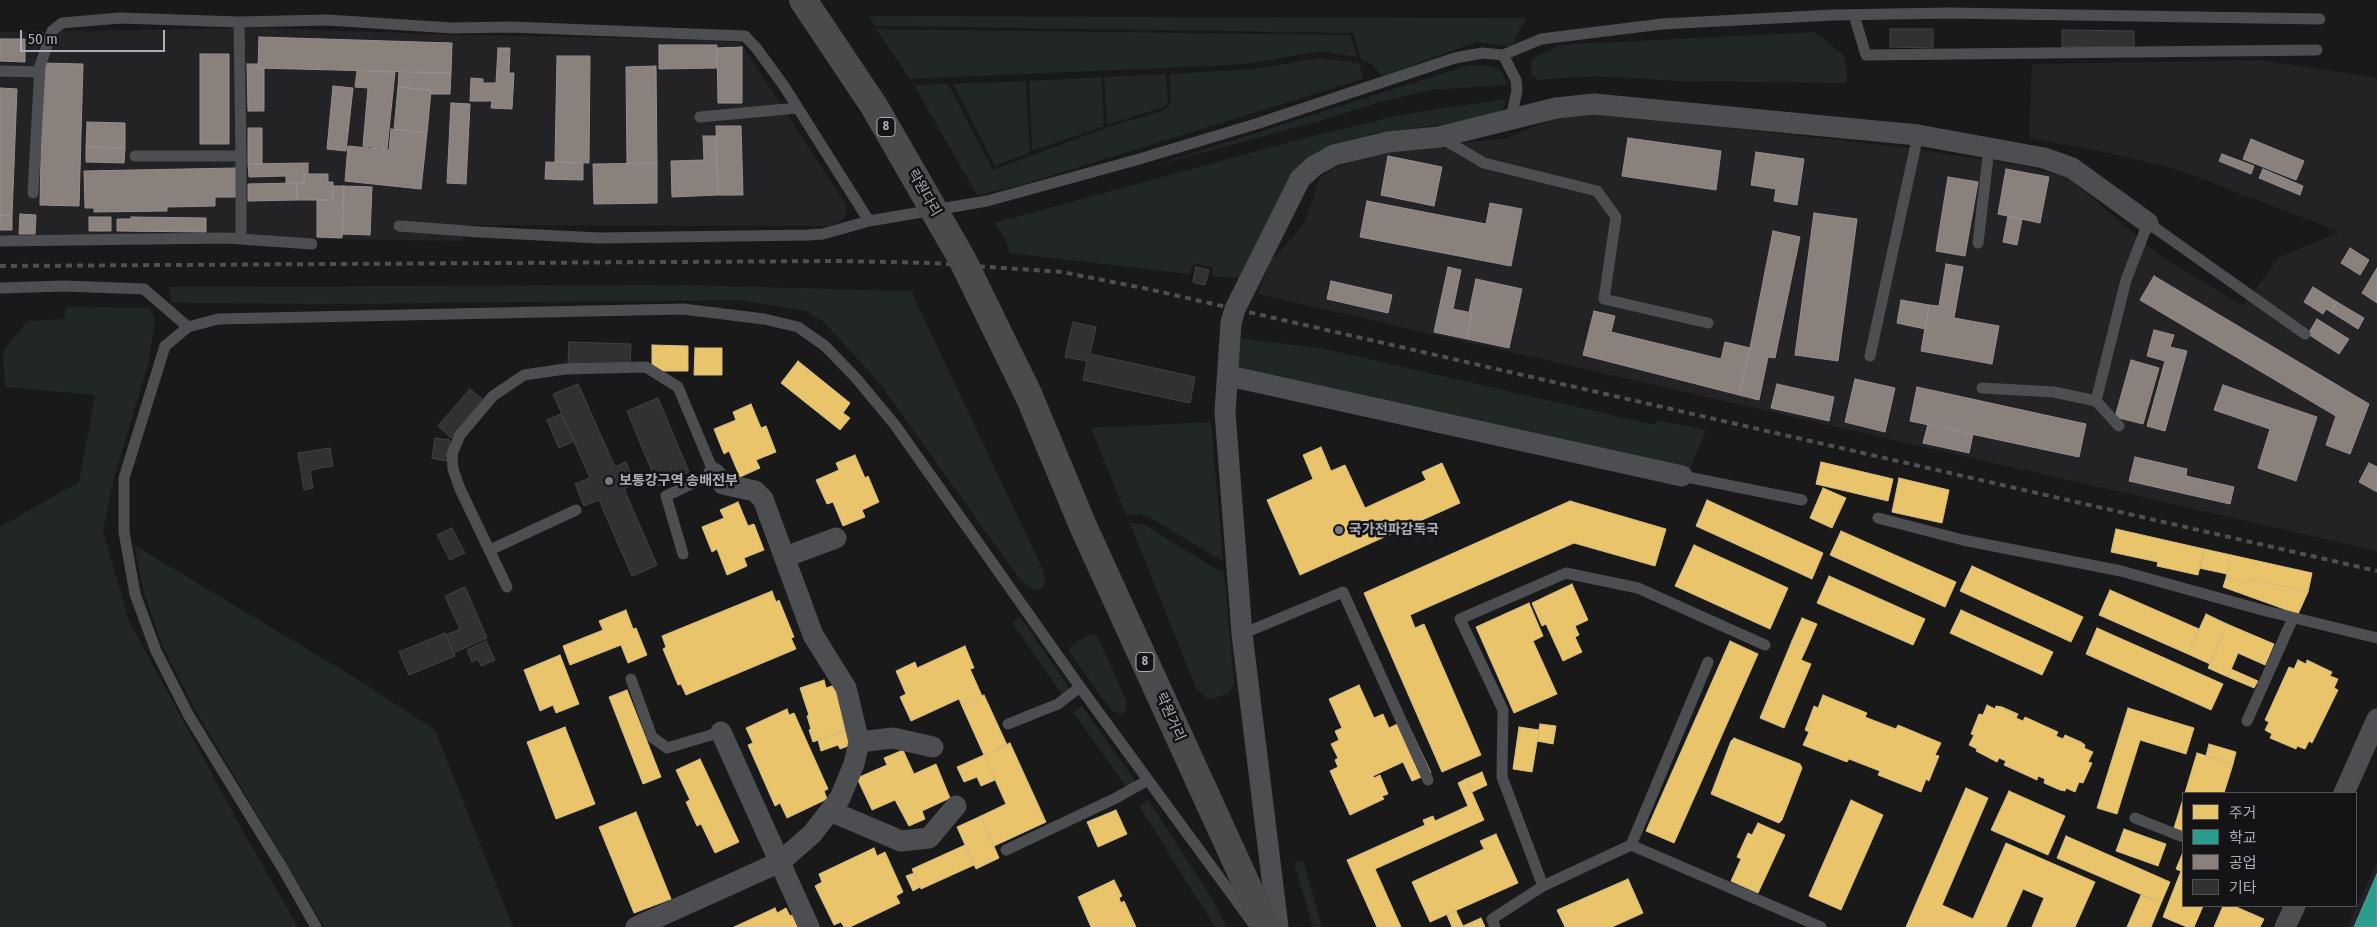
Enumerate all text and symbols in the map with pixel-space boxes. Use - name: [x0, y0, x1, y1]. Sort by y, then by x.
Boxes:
- scale bar: [22, 20, 168, 52]
- text: 50 m: [28, 30, 58, 48]
- road number: 8: [877, 118, 895, 136]
- street label: 락원다리: [904, 166, 944, 220]
- place label: 보통강구역 송배전부: [619, 473, 738, 489]
- marker: 보통강구역 송배전부: [603, 475, 615, 487]
- place label: 국가전파감독국: [1349, 522, 1439, 538]
- marker: 국가전파감독국: [1333, 524, 1345, 536]
- road number: 8: [1136, 652, 1154, 672]
- street label: 락원거리: [1152, 690, 1188, 744]
- legend: [2182, 792, 2357, 907]
- text: 주거: [2229, 804, 2257, 822]
- text: 학교: [2229, 829, 2257, 847]
- text: 공업: [2229, 854, 2257, 872]
- text: 기타: [2229, 879, 2257, 897]

